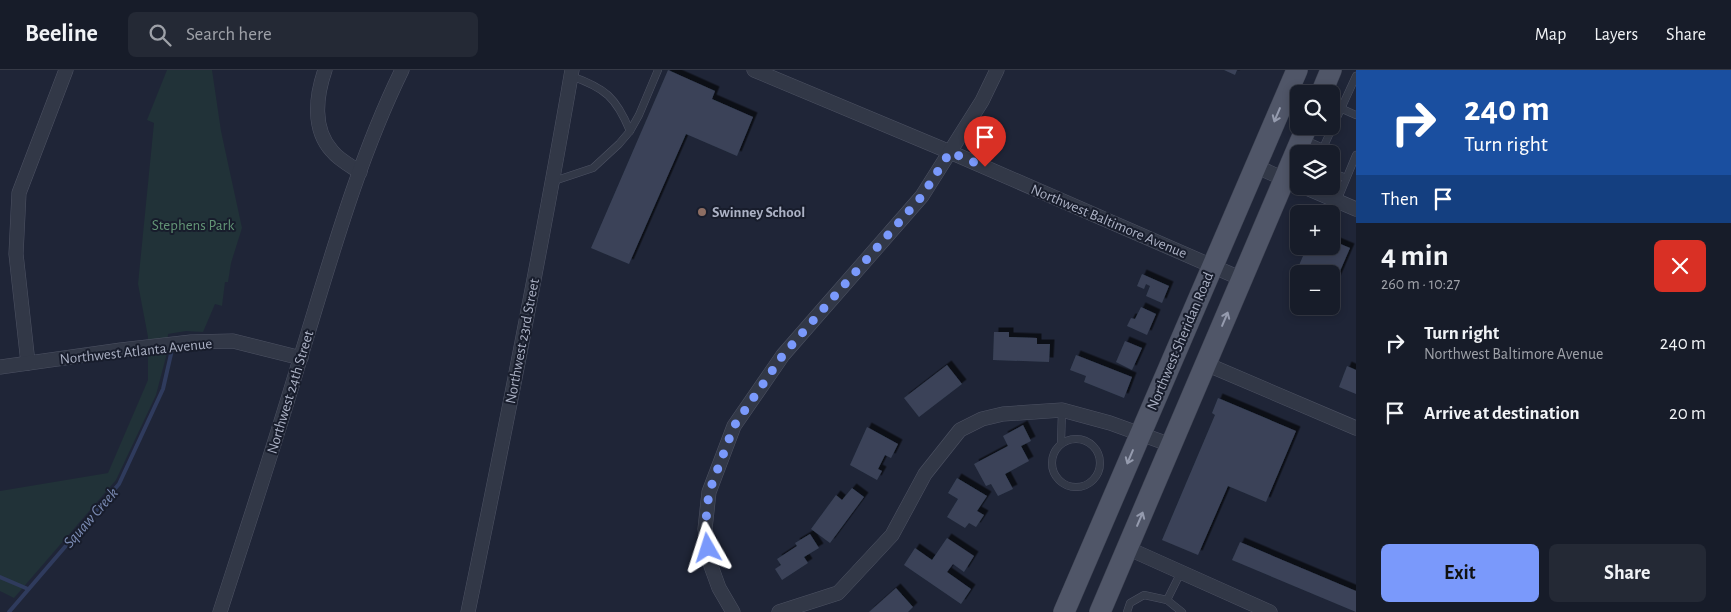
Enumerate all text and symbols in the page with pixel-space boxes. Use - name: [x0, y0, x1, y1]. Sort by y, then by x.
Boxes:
- search box: [128, 12, 478, 57]
- icon: search: [146, 21, 174, 49]
- text: Beeline: [25, 22, 98, 46]
- text: Search here: [186, 25, 272, 44]
- text: Map: [1535, 26, 1566, 44]
- text: Layers: [1594, 26, 1638, 44]
- text: Share: [1666, 26, 1706, 44]
- map controls: [1290, 85, 1340, 315]
- button: search: [1290, 85, 1340, 135]
- icon: right: [1381, 90, 1446, 155]
- text: 240 m: [1464, 92, 1550, 127]
- one-way arrow: [1272, 107, 1282, 122]
- pin: [964, 116, 1006, 167]
- icon: arrive: [971, 123, 999, 151]
- text: Turn right: [1464, 133, 1548, 155]
- button: layers: [1290, 145, 1340, 195]
- street label: Northwest Baltimore Avenue: [1028, 182, 1189, 261]
- icon: arrive: [1429, 185, 1457, 213]
- text: Then: [1381, 190, 1419, 209]
- place label: Swinney School: [712, 205, 805, 220]
- button: +: [1290, 205, 1340, 255]
- marker: Swinney School: [696, 206, 708, 218]
- park label: Stephens Park: [152, 218, 234, 233]
- button: close: [1654, 240, 1706, 292]
- text: 4 min: [1381, 241, 1449, 271]
- button: −: [1290, 265, 1340, 315]
- street label: Northwest Sheridan Road: [1145, 270, 1216, 413]
- text: 260 m · 10:27: [1381, 276, 1460, 292]
- street label: Northwest 23rd Street: [503, 277, 542, 405]
- one-way arrow: [1220, 312, 1230, 327]
- text: Turn right: [1424, 324, 1499, 343]
- street label: Northwest 24th Street: [265, 328, 316, 456]
- icon: right: [1381, 329, 1409, 357]
- text: 240 m: [1660, 334, 1706, 353]
- street label: Northwest Atlanta Avenue: [59, 336, 213, 367]
- text: Northwest Baltimore Avenue: [1424, 346, 1603, 362]
- icon: arrive: [1381, 399, 1409, 427]
- text: Arrive at destination: [1424, 404, 1580, 423]
- text: 20 m: [1669, 404, 1706, 423]
- one-way arrow: [1125, 449, 1135, 464]
- water label: Squaw Creek: [61, 485, 122, 551]
- one-way arrow: [1135, 512, 1145, 527]
- position arrow: [681, 521, 733, 573]
- button: Exit: [1381, 544, 1539, 602]
- button: Share: [1549, 544, 1706, 602]

